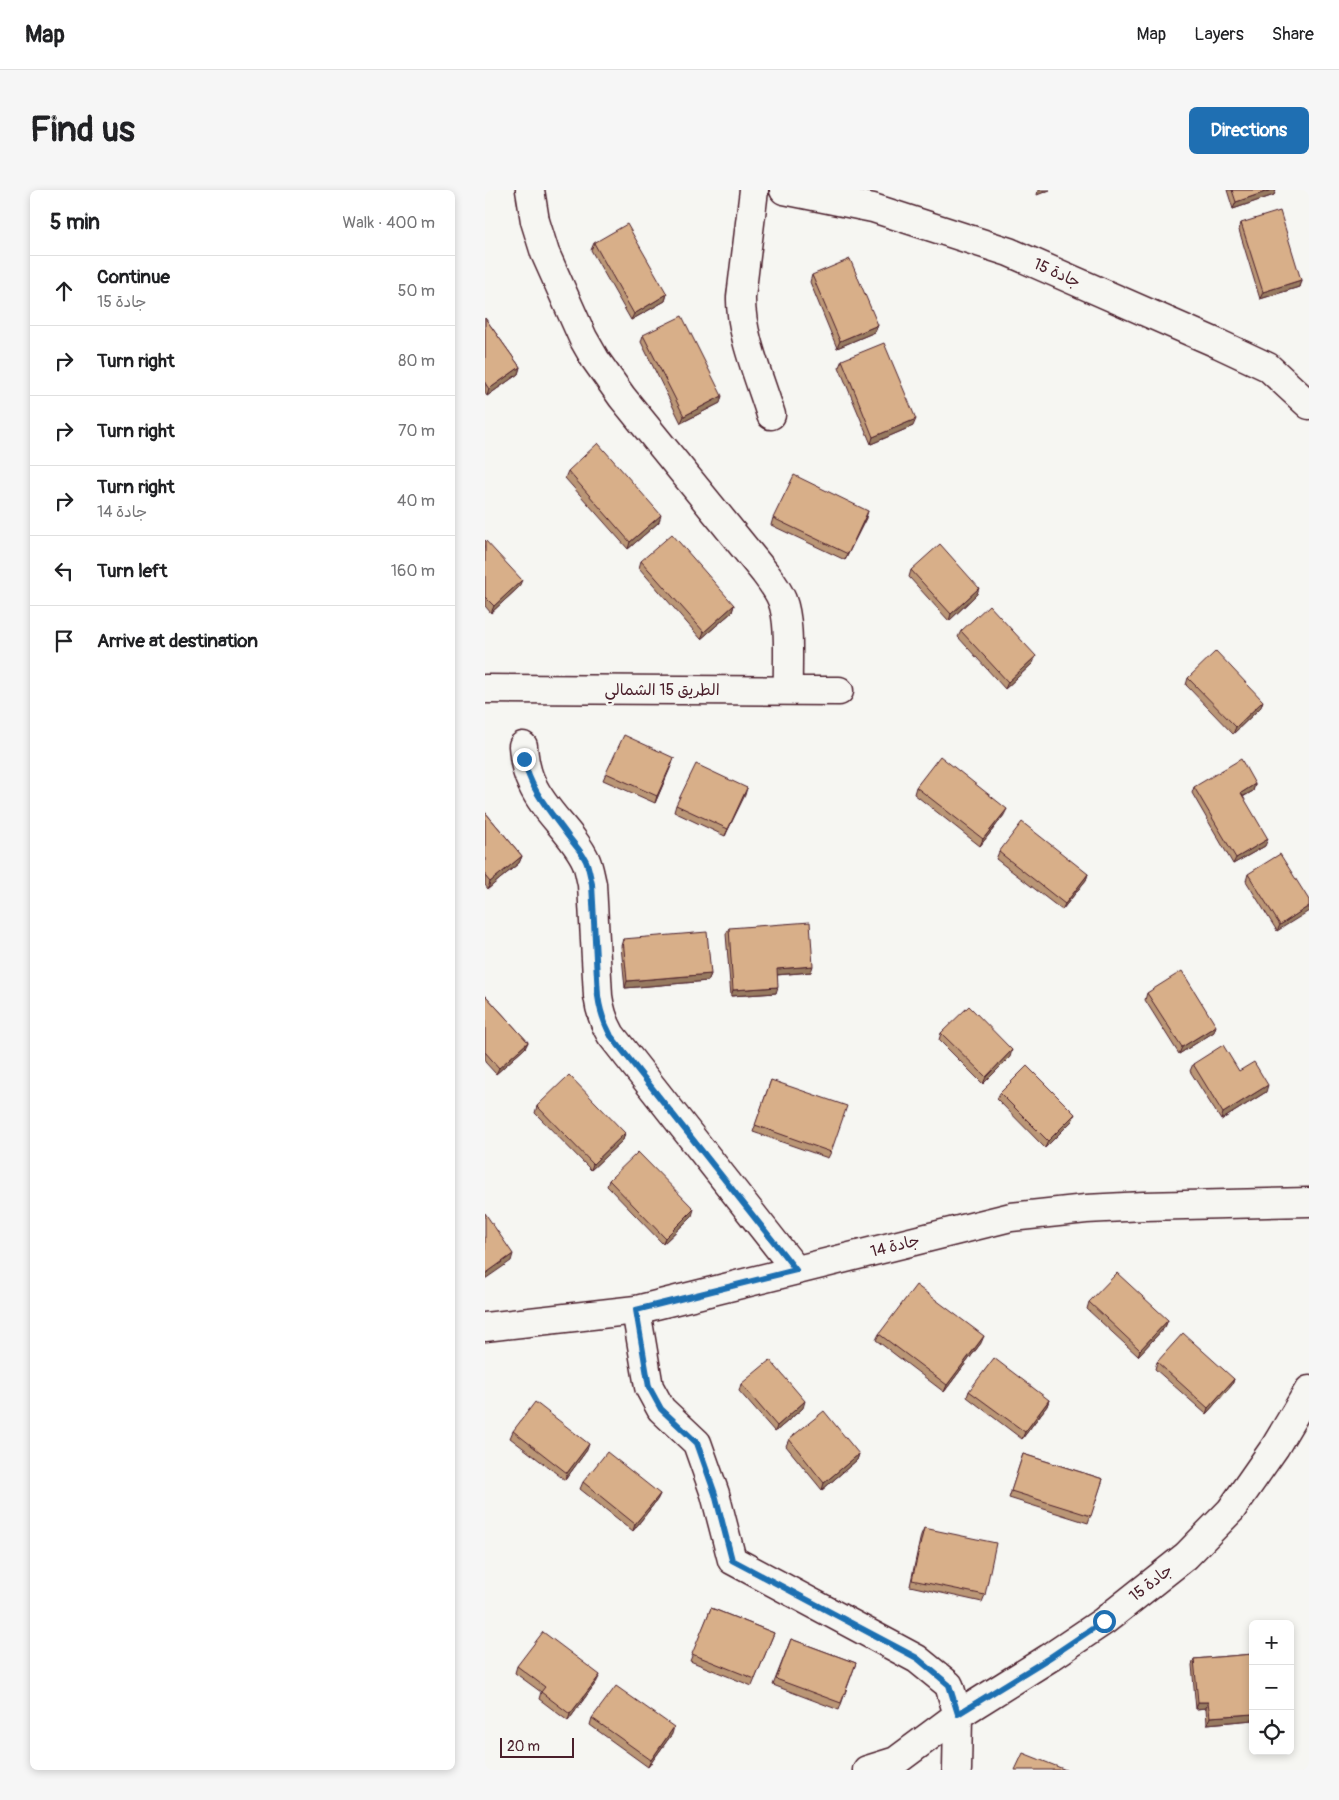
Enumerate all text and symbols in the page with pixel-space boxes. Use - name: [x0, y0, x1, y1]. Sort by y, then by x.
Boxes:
- text: Map: [25, 20, 65, 49]
- text: Map: [1137, 23, 1166, 46]
- text: Layers: [1194, 23, 1244, 46]
- text: Share: [1272, 23, 1314, 46]
- button: Directions: [1189, 107, 1309, 154]
- text: Find us: [30, 108, 135, 152]
- text: 5 min: [50, 209, 100, 236]
- text: Walk · 400 m: [342, 213, 435, 233]
- street label: جادة 15: [1030, 254, 1084, 292]
- text: Continue: [97, 265, 170, 289]
- icon: ahead: [50, 277, 78, 305]
- text: 50 m: [398, 281, 435, 301]
- text: جادة 15: [97, 292, 147, 312]
- icon: right: [50, 347, 78, 375]
- text: Turn right: [97, 349, 175, 373]
- text: 80 m: [398, 351, 435, 371]
- icon: right: [50, 417, 78, 445]
- text: Turn right: [97, 419, 175, 443]
- text: 70 m: [398, 421, 435, 441]
- text: Turn right: [97, 475, 175, 499]
- icon: right: [50, 487, 78, 515]
- text: 40 m: [397, 491, 435, 511]
- text: جادة 14: [97, 502, 147, 522]
- icon: left: [50, 557, 78, 585]
- text: Turn left: [97, 559, 167, 583]
- text: 160 m: [391, 561, 435, 581]
- icon: arrive: [50, 627, 78, 655]
- text: Arrive at destination: [97, 629, 258, 653]
- street label: الطريق 15 الشمالي: [604, 680, 720, 704]
- route end: [513, 748, 536, 771]
- street label: جادة 14: [868, 1230, 922, 1262]
- street label: جادة 15: [1125, 1560, 1177, 1606]
- route start: [1093, 1610, 1116, 1633]
- map controls: [1249, 1620, 1294, 1755]
- button: +: [1249, 1620, 1294, 1665]
- button: −: [1249, 1665, 1294, 1710]
- button: locate: [1249, 1710, 1294, 1755]
- scale bar: [500, 1735, 574, 1758]
- text: 20 m: [507, 1738, 540, 1755]

